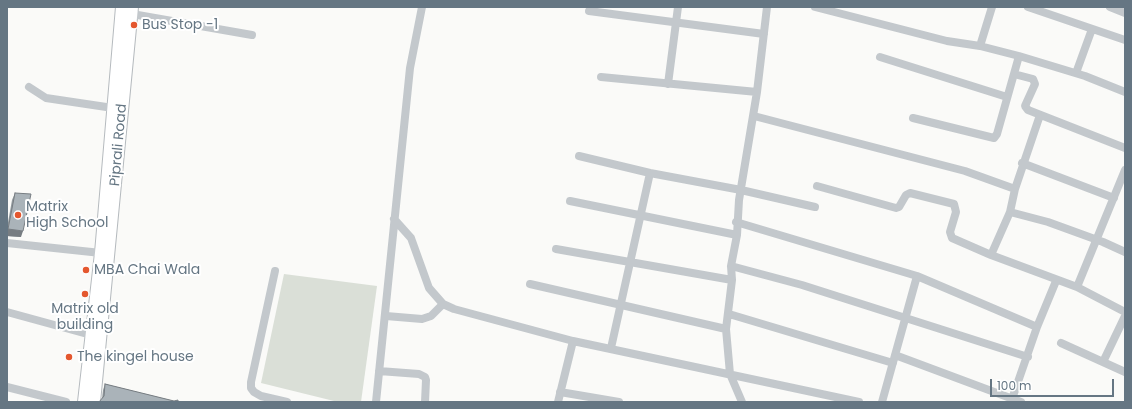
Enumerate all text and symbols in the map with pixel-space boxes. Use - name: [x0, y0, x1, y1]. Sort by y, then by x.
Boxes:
- place label: Bus Stop -1: [142, 17, 218, 33]
- marker: Bus Stop -1: [129, 20, 139, 30]
- street label: Piprali Road: [107, 103, 131, 187]
- place label: Matrix High School: [26, 199, 108, 232]
- marker: Matrix High School: [13, 210, 23, 220]
- place label: MBA Chai Wala: [94, 262, 200, 278]
- marker: MBA Chai Wala: [81, 265, 91, 275]
- marker: Matrix old building: [80, 289, 90, 299]
- place label: Matrix old building: [51, 301, 119, 334]
- place label: The kingel house: [77, 349, 194, 365]
- marker: The kingel house: [64, 352, 74, 362]
- scale bar: [992, 371, 1116, 397]
- text: 100 m: [997, 377, 1031, 394]

